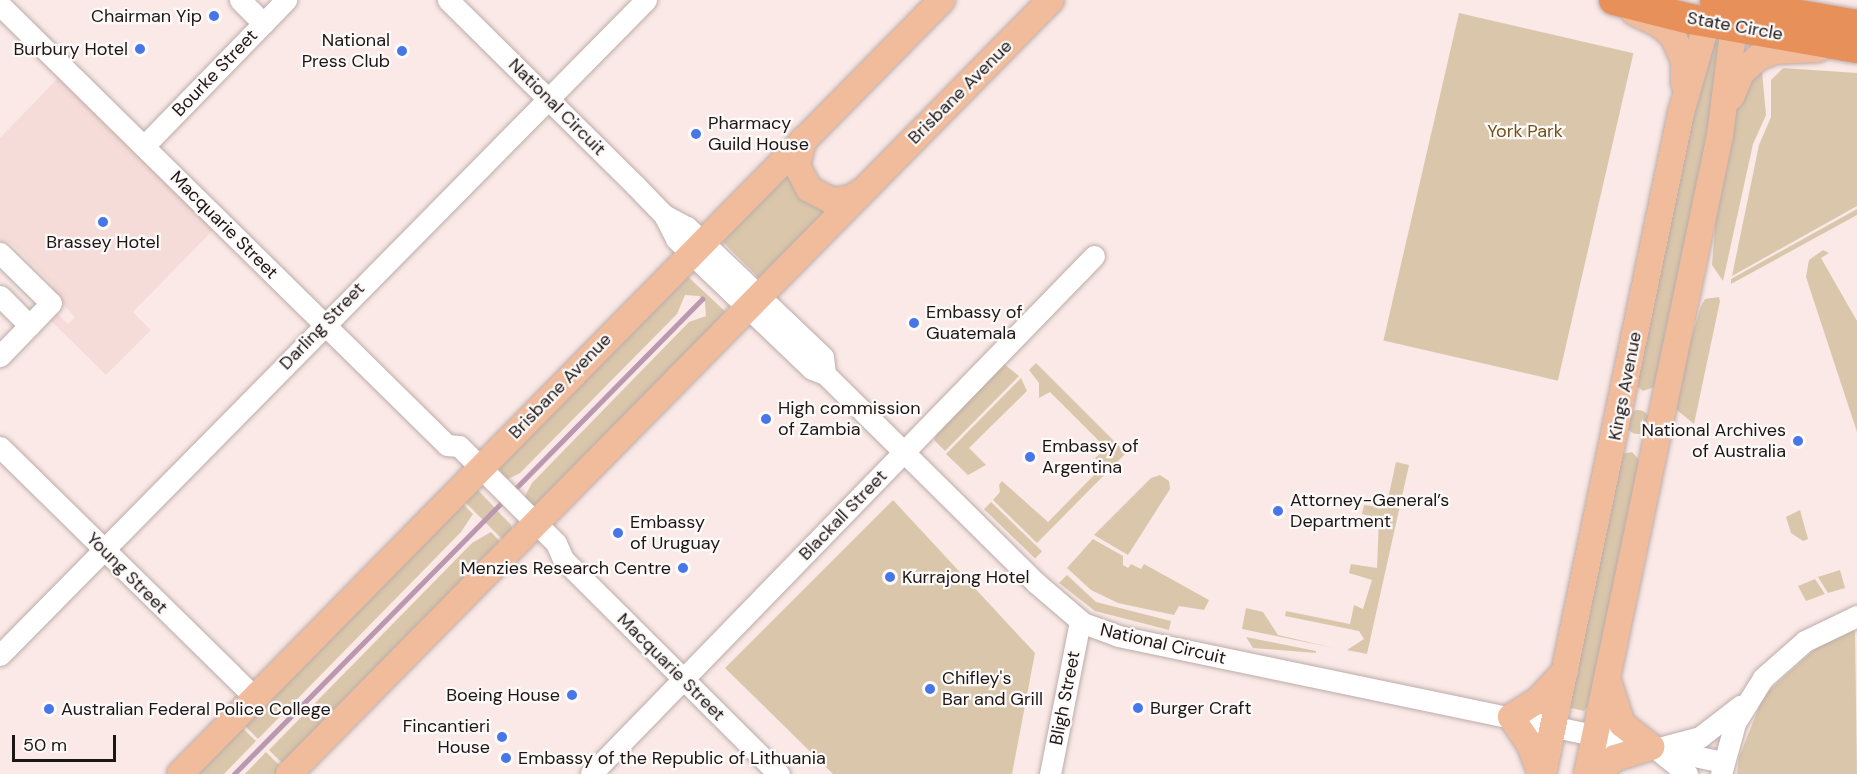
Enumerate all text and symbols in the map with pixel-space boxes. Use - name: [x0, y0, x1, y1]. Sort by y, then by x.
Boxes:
- place label: Chairman Yip: [91, 5, 202, 27]
- street label: State Circle: [1685, 7, 1785, 45]
- marker: Chairman Yip: [207, 9, 221, 23]
- street label: Bourke Street: [168, 25, 262, 121]
- place label: National Press Club: [302, 30, 390, 72]
- street label: Brisbane Avenue: [903, 35, 1017, 149]
- place label: Burbury Hotel: [14, 38, 128, 60]
- marker: Burbury Hotel: [133, 42, 147, 56]
- marker: National Press Club: [395, 44, 409, 58]
- street label: National Circuit: [504, 54, 610, 160]
- place label: Pharmacy Guild House: [708, 113, 809, 156]
- park label: York Park: [1487, 120, 1563, 142]
- marker: Pharmacy Guild House: [689, 127, 703, 141]
- street label: Macquarie Street: [166, 167, 282, 283]
- marker: Brassey Hotel: [96, 215, 110, 229]
- place label: Brassey Hotel: [46, 231, 160, 253]
- street label: Darling Street: [275, 278, 369, 374]
- place label: Embassy of Guatemala: [926, 302, 1023, 344]
- marker: Embassy of Guatemala: [907, 316, 921, 330]
- street label: Brisbane Avenue: [504, 329, 616, 443]
- street label: Kings Avenue: [1604, 330, 1646, 442]
- place label: High commission of Zambia: [778, 398, 921, 440]
- marker: High commission of Zambia: [759, 412, 773, 426]
- place label: National Archives of Australia: [1642, 420, 1786, 462]
- marker: National Archives of Australia: [1791, 434, 1805, 448]
- place label: Embassy of Argentina: [1042, 436, 1139, 478]
- marker: Embassy of Argentina: [1023, 450, 1037, 464]
- street label: Blackall Street: [794, 465, 892, 565]
- place label: Attorney-General’s Department: [1290, 490, 1449, 532]
- marker: Attorney-General’s Department: [1271, 504, 1285, 518]
- place label: Embassy of Uruguay: [630, 512, 720, 554]
- marker: Embassy of Uruguay: [611, 526, 625, 540]
- street label: Young Street: [82, 528, 172, 618]
- place label: Menzies Research Centre: [460, 557, 671, 579]
- marker: Menzies Research Centre: [676, 561, 690, 575]
- place label: Kurrajong Hotel: [902, 566, 1029, 588]
- marker: Kurrajong Hotel: [883, 570, 897, 584]
- street label: Macquarie Street: [613, 609, 729, 725]
- street label: National Circuit: [1098, 619, 1228, 669]
- street label: Bligh Street: [1045, 649, 1085, 747]
- place label: Chifley's Bar and Grill: [942, 668, 1043, 710]
- marker: Chifley's Bar and Grill: [923, 682, 937, 696]
- place label: Boeing House: [446, 684, 560, 706]
- marker: Boeing House: [565, 688, 579, 702]
- place label: Burger Craft: [1150, 697, 1252, 719]
- place label: Australian Federal Police College: [61, 698, 331, 720]
- marker: Burger Craft: [1131, 701, 1145, 715]
- marker: Australian Federal Police College: [42, 702, 56, 716]
- place label: Fincantieri House: [403, 716, 490, 758]
- scale bar: [15, 723, 118, 761]
- marker: Fincantieri House: [495, 730, 509, 744]
- text: 50 m: [23, 733, 67, 757]
- place label: Embassy of the Republic of Lithuania: [518, 747, 826, 769]
- marker: Embassy of the Republic of Lithuania: [499, 751, 513, 765]

